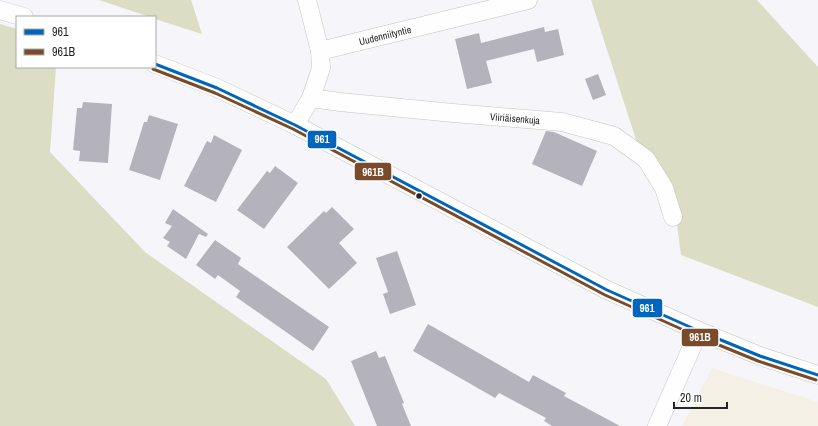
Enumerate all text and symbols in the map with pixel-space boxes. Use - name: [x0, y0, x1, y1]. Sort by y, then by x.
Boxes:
- legend: [16, 16, 156, 68]
- street label: Uudenniityntie: [358, 23, 413, 48]
- text: 961: [52, 24, 69, 40]
- text: 961B: [52, 44, 75, 60]
- street label: Viiriäisenkuja: [489, 110, 541, 127]
- line badge: 961: [307, 130, 337, 149]
- text: 961: [314, 132, 330, 146]
- line badge: 961B: [354, 162, 392, 181]
- text: 961B: [362, 165, 384, 179]
- unlabelled marker: [414, 191, 424, 201]
- line badge: 961: [632, 298, 663, 318]
- text: 961: [639, 301, 655, 315]
- line badge: 961B: [681, 328, 719, 347]
- text: 961B: [689, 330, 711, 344]
- scale bar: [674, 384, 727, 410]
- text: 20 m: [680, 390, 702, 406]

